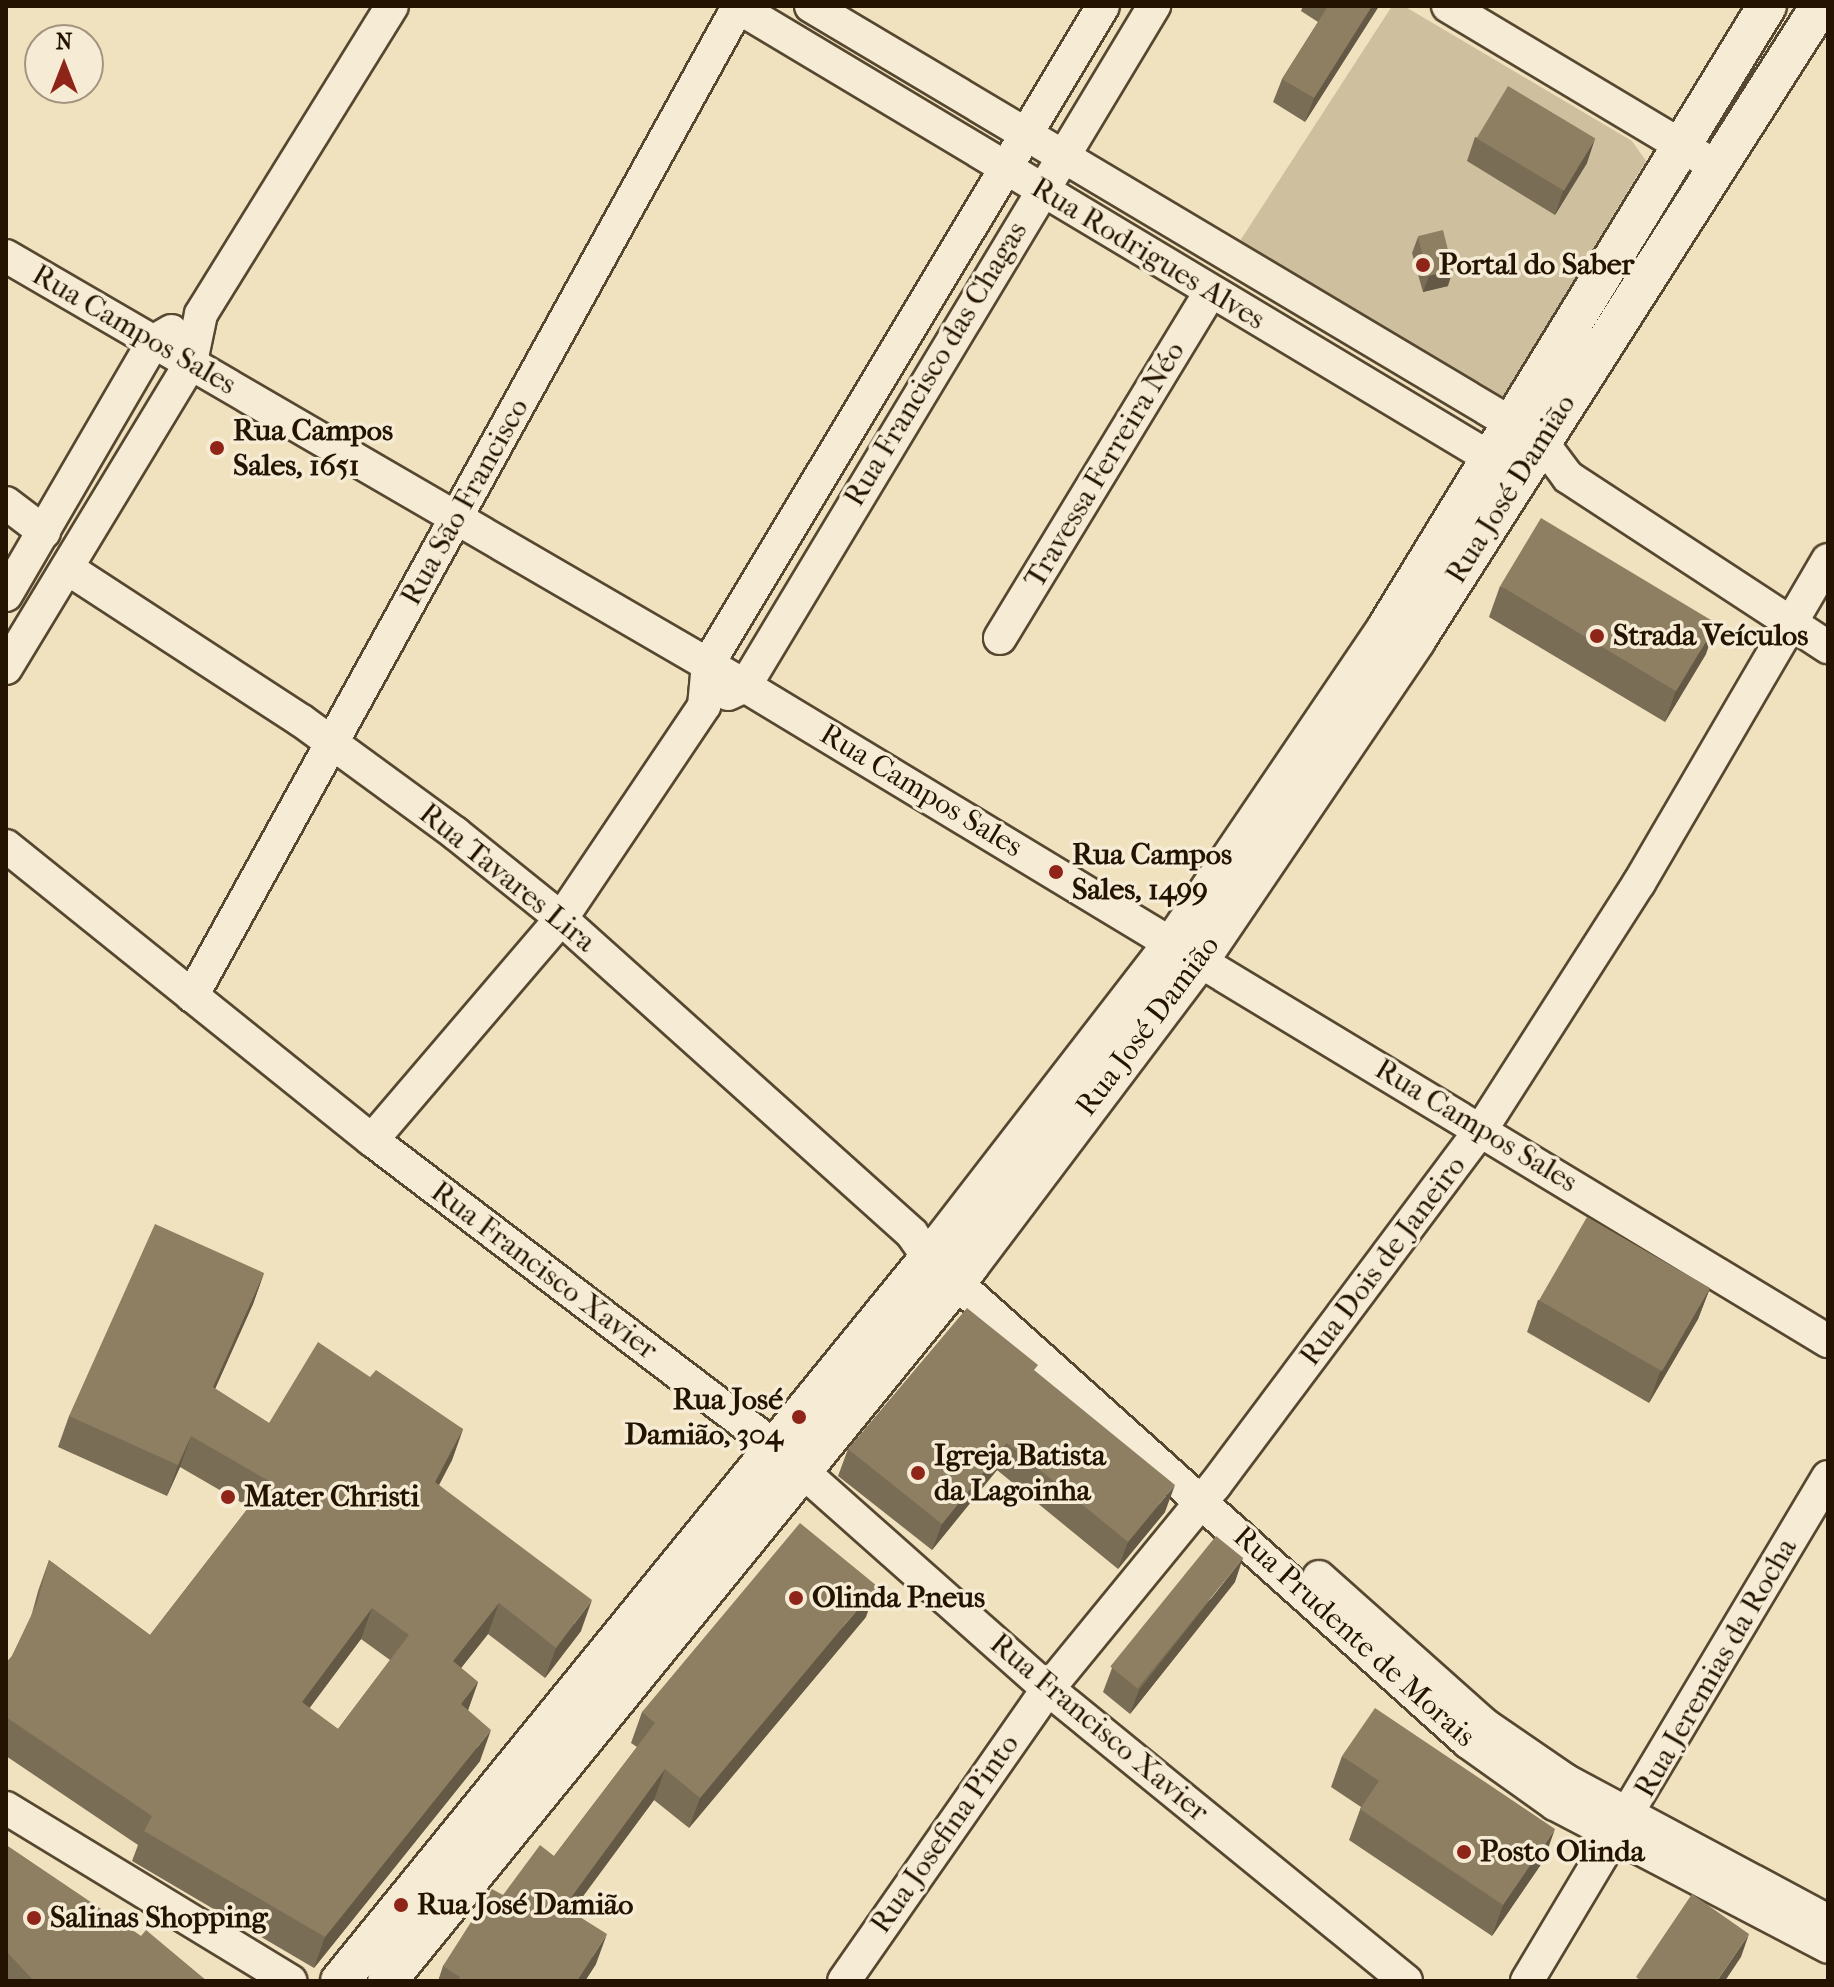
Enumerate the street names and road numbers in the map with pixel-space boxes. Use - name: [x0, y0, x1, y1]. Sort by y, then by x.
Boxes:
- street label: Rua Rodrigues Alves: [1025, 170, 1271, 338]
- street label: Rua Francisco das Chagas: [837, 215, 1035, 513]
- street label: Rua Campos Sales: [25, 257, 243, 403]
- street label: Travessa Ferreira Néo: [1017, 335, 1193, 595]
- street label: Rua José Damião: [1438, 388, 1584, 590]
- street label: Rua São Francisco: [393, 392, 537, 612]
- street label: Rua Campos Sales: [813, 716, 1029, 866]
- street label: Rua Tavares Lira: [411, 796, 603, 960]
- street label: Rua José Damião: [1068, 929, 1228, 1123]
- street label: Rua Campos Sales: [1368, 1051, 1584, 1201]
- street label: Rua Dois de Janeiro: [1292, 1149, 1474, 1373]
- street label: Rua Francisco Xavier: [424, 1174, 664, 1368]
- street label: Rua Prudente de Morais: [1226, 1519, 1482, 1755]
- street label: Rua Jeremias da Rocha: [1627, 1532, 1805, 1804]
- street label: Rua Francisco Xavier: [982, 1626, 1216, 1830]
- street label: Rua Josefina Pinto: [863, 1727, 1027, 1941]

